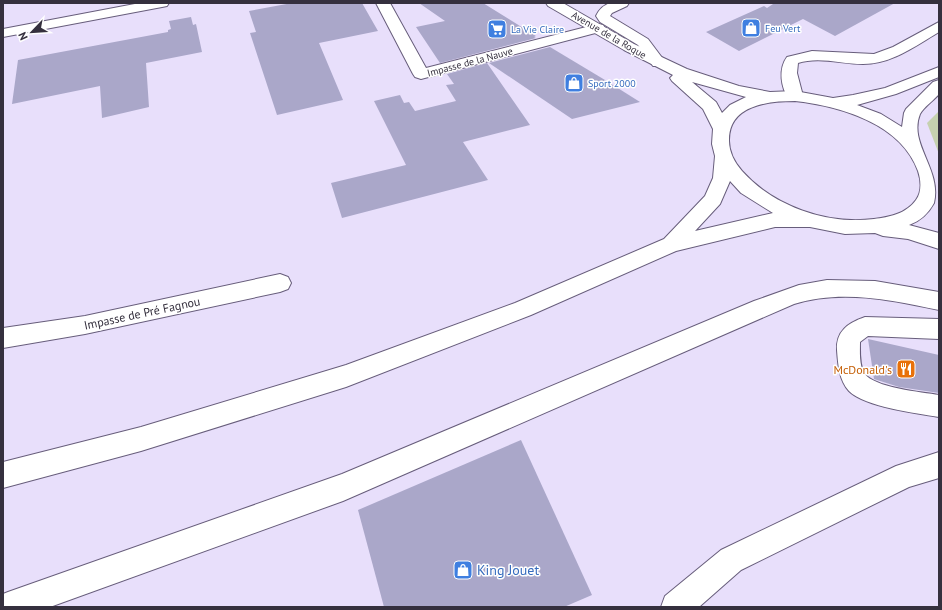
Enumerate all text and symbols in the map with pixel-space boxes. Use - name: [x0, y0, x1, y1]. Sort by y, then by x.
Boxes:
- street label: Avenue de la Roque: [569, 8, 649, 62]
- north arrow: [12, 12, 52, 52]
- shop icon: Feu Vert: [740, 17, 762, 39]
- supermarket icon: La Vie Claire: [486, 18, 508, 40]
- place label: Feu Vert: [765, 22, 801, 35]
- place label: La Vie Claire: [511, 23, 564, 36]
- text: N: [15, 30, 31, 42]
- street label: Impasse de la Nauve: [426, 44, 514, 80]
- shop icon: Sport 2000: [563, 72, 585, 94]
- place label: Sport 2000: [588, 77, 636, 90]
- street label: Impasse de Pré Fagnou: [82, 293, 202, 333]
- restaurant icon: McDonald's: [895, 358, 917, 380]
- place label: McDonald's: [833, 362, 892, 377]
- shop icon: King Jouet: [452, 559, 474, 581]
- place label: King Jouet: [477, 561, 539, 579]

